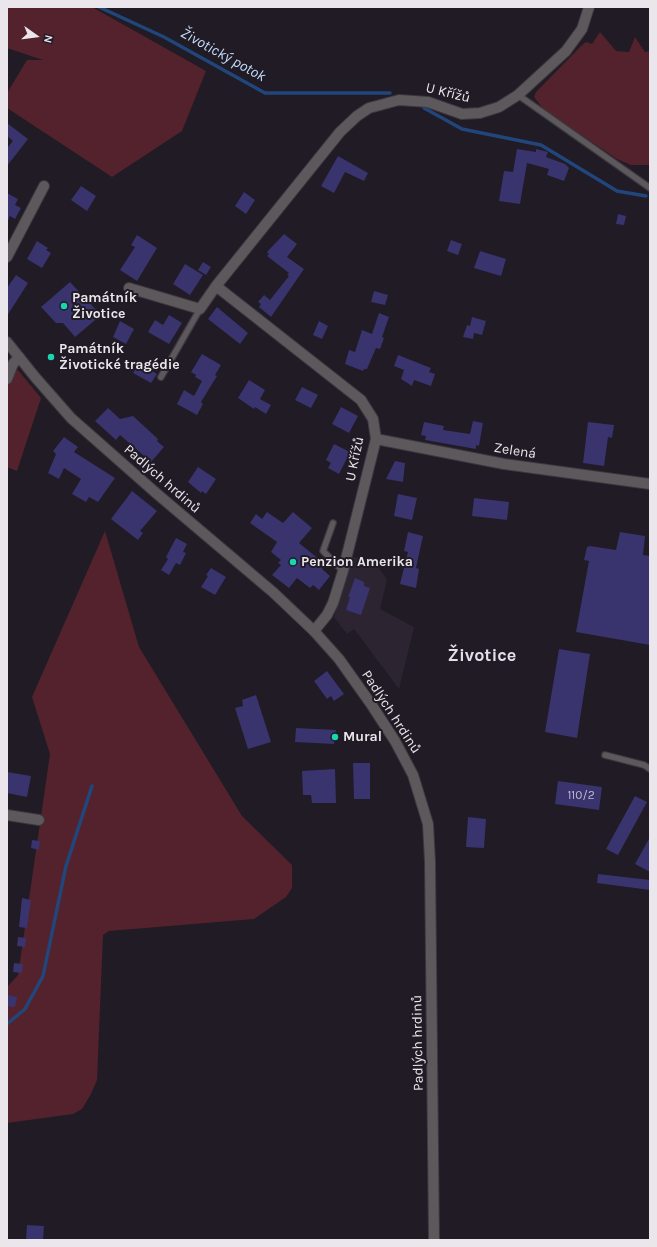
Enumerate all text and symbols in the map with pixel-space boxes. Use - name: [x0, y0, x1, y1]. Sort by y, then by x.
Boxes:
- north arrow: [16, 16, 56, 56]
- water label: Životický potok: [177, 24, 269, 86]
- text: N: [41, 34, 55, 44]
- street label: U Křížů: [424, 79, 472, 107]
- place label: Památník Životice: [72, 290, 137, 322]
- marker: Památník Životice: [59, 301, 69, 311]
- place label: Památník Životické tragédie: [59, 341, 180, 374]
- marker: Památník Životické tragédie: [46, 352, 56, 362]
- street label: U Křížů: [342, 435, 368, 483]
- street label: Zelená: [493, 439, 537, 463]
- street label: Padlých hrdinů: [120, 441, 204, 517]
- place label: Penzion Amerika: [301, 554, 413, 570]
- marker: Penzion Amerika: [288, 557, 298, 567]
- district label: Životice: [448, 645, 516, 667]
- street label: Padlých hrdinů: [358, 667, 424, 757]
- place label: Mural: [343, 729, 382, 745]
- marker: Mural: [330, 732, 340, 742]
- house number: 110/2: [567, 789, 595, 803]
- street label: Padlých hrdinů: [409, 995, 427, 1091]

